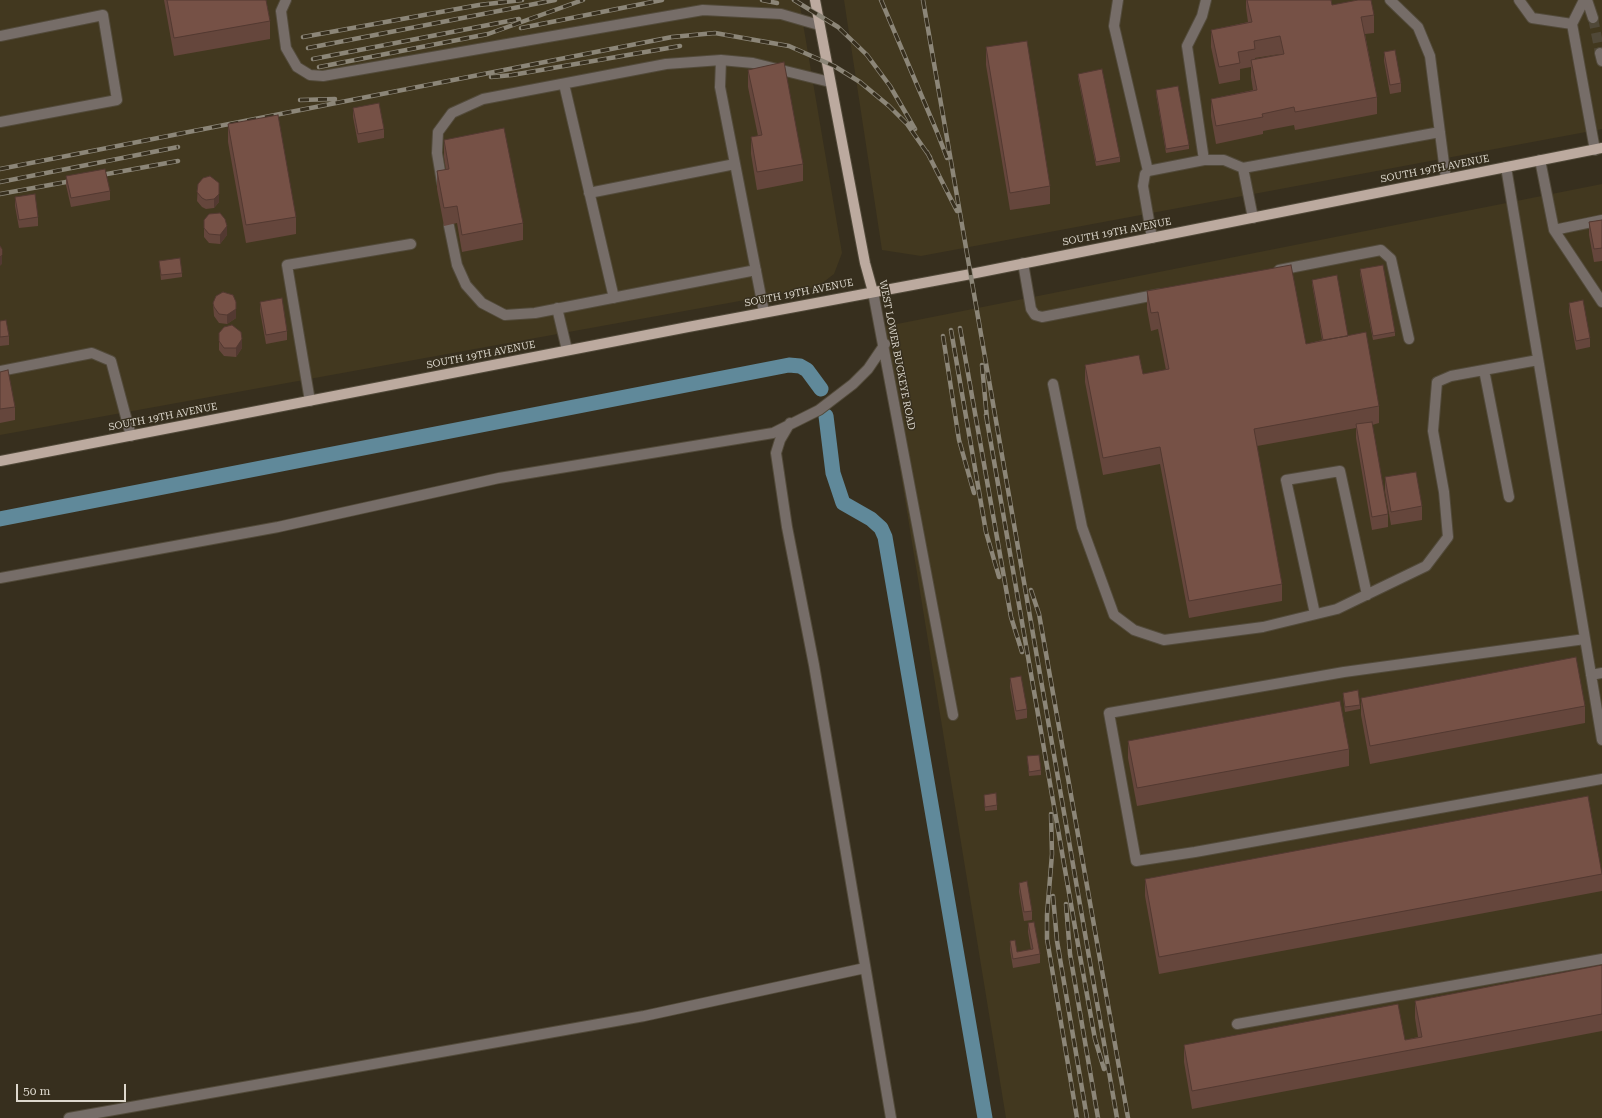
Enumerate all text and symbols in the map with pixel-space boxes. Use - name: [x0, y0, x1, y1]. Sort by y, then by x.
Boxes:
- street label: SOUTH 19TH AVENUE: [1380, 153, 1490, 185]
- street label: SOUTH 19TH AVENUE: [1062, 216, 1172, 248]
- street label: SOUTH 19TH AVENUE: [744, 277, 854, 309]
- street label: WEST LOWER BUCKEYE ROAD: [877, 279, 917, 431]
- street label: SOUTH 19TH AVENUE: [426, 339, 536, 371]
- street label: SOUTH 19TH AVENUE: [108, 401, 218, 433]
- scale bar: [18, 1076, 128, 1102]
- text: 50 m: [23, 1084, 50, 1098]

